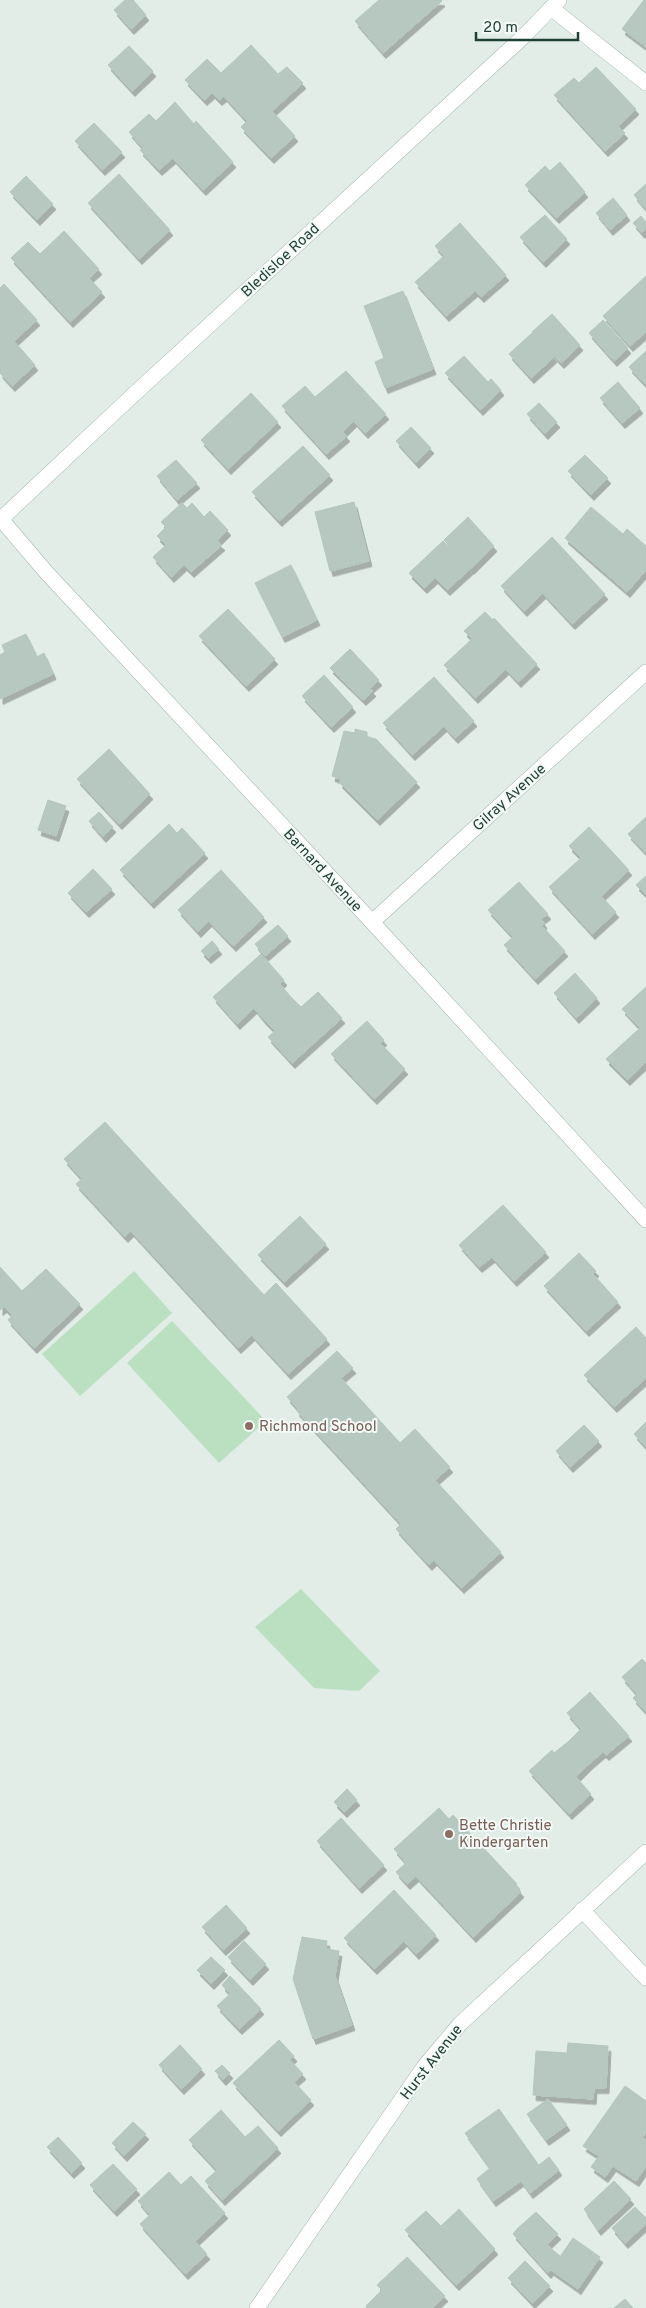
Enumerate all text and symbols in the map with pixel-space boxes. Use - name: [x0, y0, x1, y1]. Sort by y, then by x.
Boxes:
- scale bar: [476, 10, 578, 42]
- text: 20 m: [483, 19, 518, 38]
- street label: Bledisloe Road: [238, 220, 324, 302]
- street label: Gilray Avenue: [469, 760, 551, 836]
- street label: Barnard Avenue: [278, 825, 365, 917]
- place label: Richmond School: [259, 1418, 377, 1437]
- marker: Richmond School: [243, 1420, 255, 1432]
- place label: Bette Christie Kindergarten: [459, 1817, 552, 1853]
- marker: Bette Christie Kindergarten: [443, 1828, 455, 1840]
- street label: Hurst Avenue: [397, 2021, 467, 2104]

